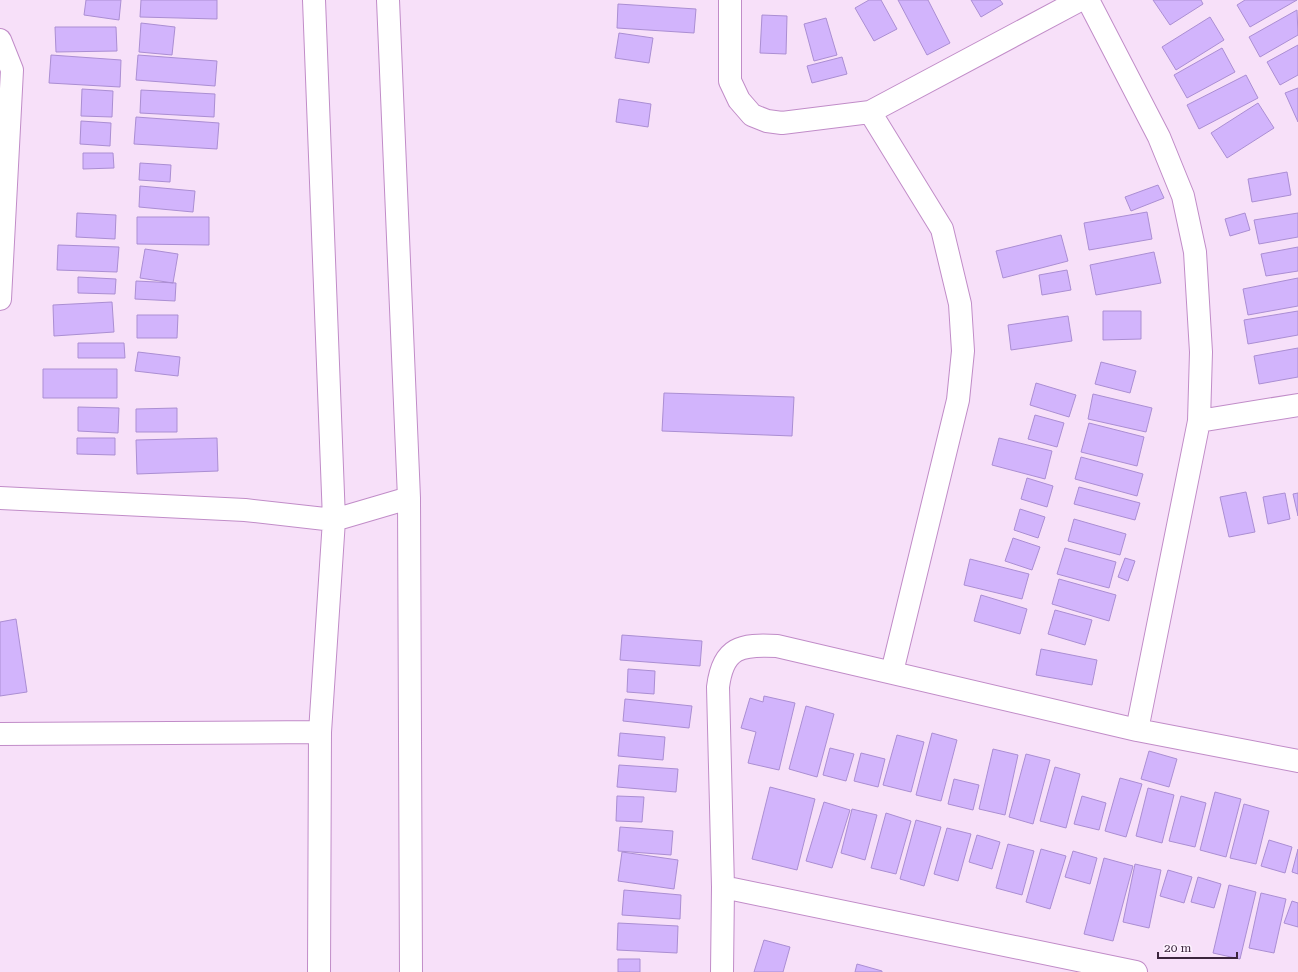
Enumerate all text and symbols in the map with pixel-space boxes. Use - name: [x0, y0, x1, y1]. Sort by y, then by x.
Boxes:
- scale bar: [1158, 934, 1237, 960]
- text: 20 m: [1164, 941, 1191, 955]

